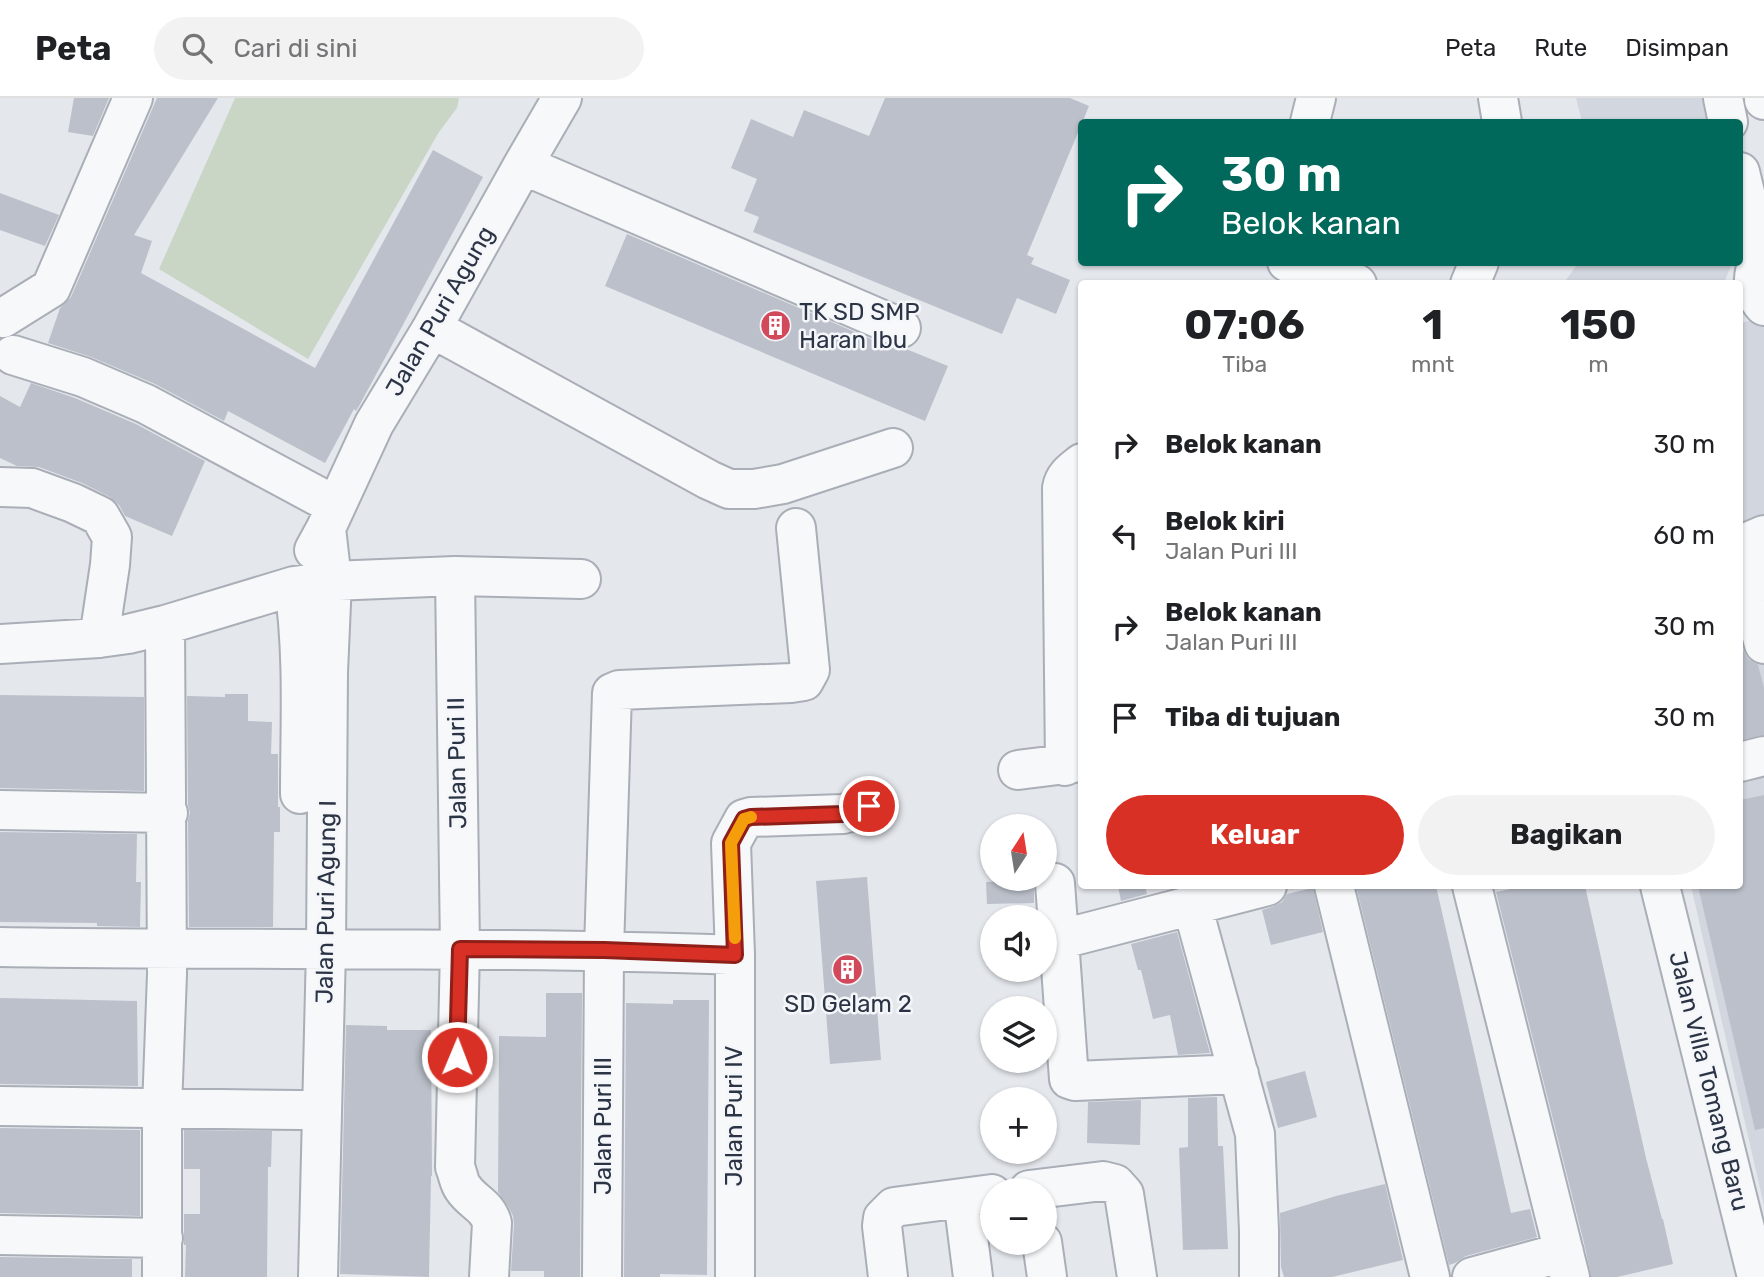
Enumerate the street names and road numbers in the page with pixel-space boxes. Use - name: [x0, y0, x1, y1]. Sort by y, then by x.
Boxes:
- street label: Jalan Puri Agung: [380, 221, 500, 401]
- street label: Jalan Puri II: [442, 697, 472, 829]
- street label: Jalan Puri Agung I: [310, 800, 342, 1004]
- street label: Jalan Villa Tomang Baru: [1663, 948, 1755, 1214]
- street label: Jalan Puri IV: [720, 1046, 748, 1186]
- street label: Jalan Puri III: [589, 1057, 617, 1195]

